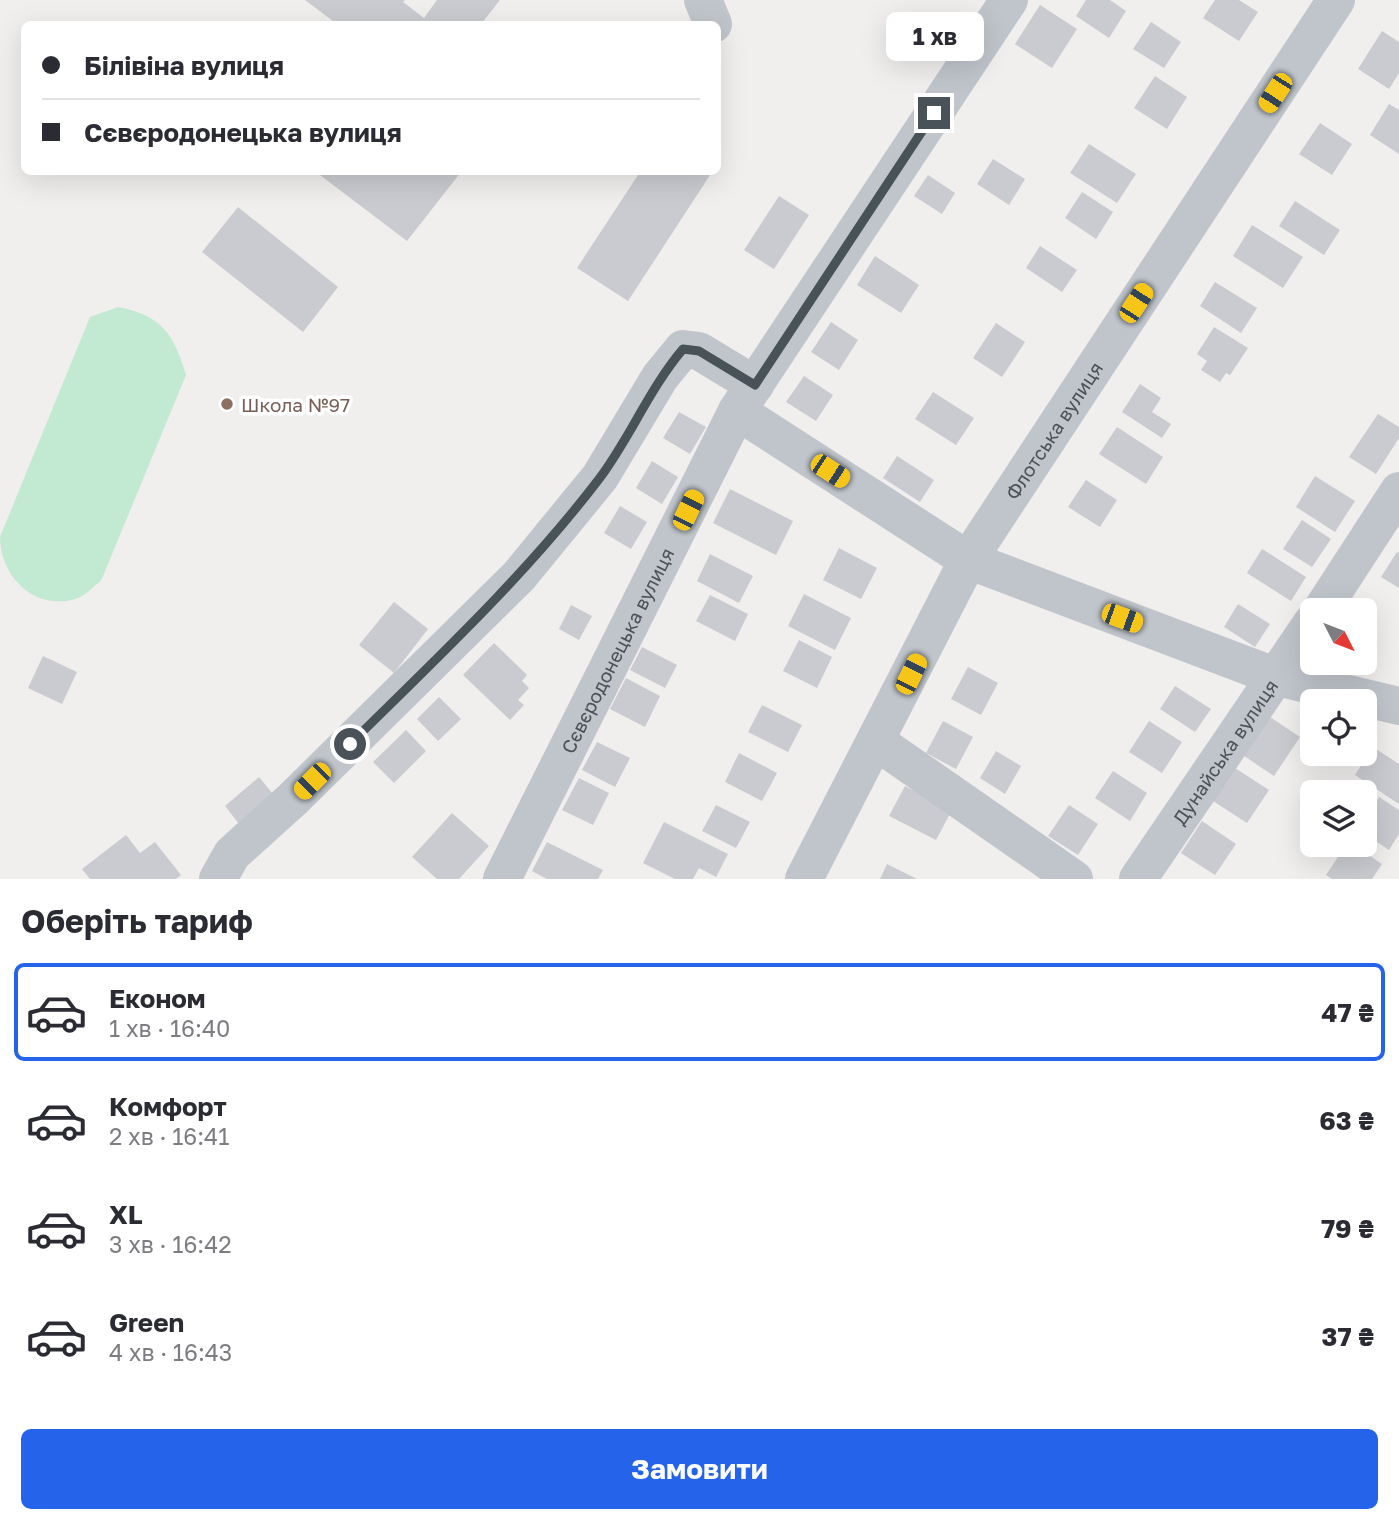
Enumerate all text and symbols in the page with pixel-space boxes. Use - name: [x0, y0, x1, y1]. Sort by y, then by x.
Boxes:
- callout: 1 хв: [885, 11, 983, 60]
- text: 1 хв: [913, 22, 957, 50]
- text: Білівіна вулиця: [84, 50, 284, 81]
- car: [1255, 70, 1296, 116]
- route end: [918, 97, 950, 129]
- text: Сєвєродонецька вулиця: [84, 117, 402, 148]
- car: [1116, 280, 1157, 326]
- street label: Флотська вулиця: [1000, 357, 1107, 503]
- place label: Школа №97: [241, 393, 350, 416]
- marker: Школа №97: [219, 396, 235, 412]
- car: [807, 451, 854, 491]
- car: [670, 487, 707, 533]
- street label: Сєвєродонецька вулиця: [556, 544, 678, 757]
- north arrow: [1300, 598, 1377, 676]
- map controls: [1300, 598, 1377, 857]
- car: [1099, 601, 1146, 635]
- car: [893, 651, 930, 697]
- street label: Дунайська вулиця: [1167, 675, 1282, 829]
- button: locate: [1300, 689, 1377, 766]
- route start: [334, 728, 366, 760]
- car: [290, 759, 335, 803]
- button: layers: [1300, 780, 1377, 857]
- text: Оберіть тариф: [21, 902, 253, 940]
- icon: car: [25, 981, 88, 1044]
- text: Економ: [109, 983, 206, 1014]
- text: 47 ₴: [1321, 997, 1374, 1028]
- text: 1 хв · 16:40: [109, 1014, 230, 1042]
- icon: car: [25, 1089, 88, 1152]
- text: Комфорт: [109, 1091, 227, 1122]
- text: 63 ₴: [1319, 1105, 1374, 1136]
- text: 2 хв · 16:41: [109, 1122, 229, 1150]
- icon: car: [25, 1197, 88, 1260]
- text: XL: [109, 1199, 143, 1230]
- text: 79 ₴: [1321, 1213, 1374, 1244]
- text: 3 хв · 16:42: [109, 1230, 232, 1258]
- icon: car: [25, 1305, 88, 1368]
- text: Green: [109, 1307, 184, 1338]
- text: 37 ₴: [1322, 1321, 1374, 1352]
- text: 4 хв · 16:43: [109, 1338, 232, 1366]
- button: Замовити: [21, 1429, 1378, 1509]

